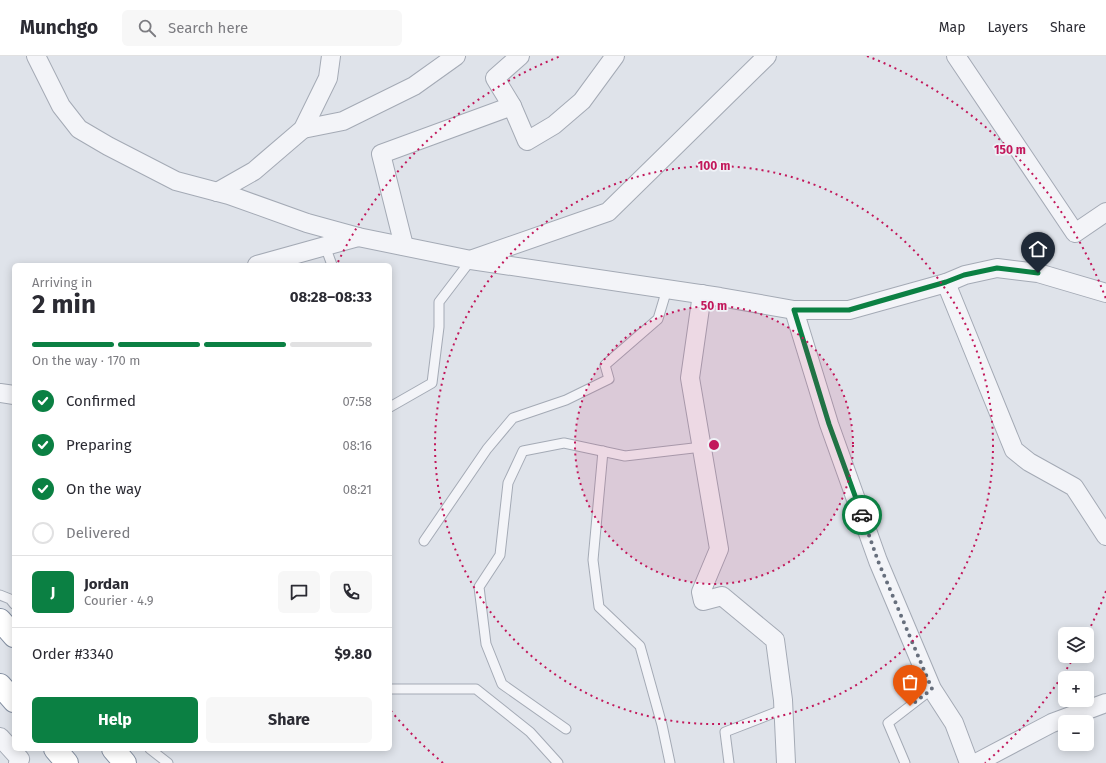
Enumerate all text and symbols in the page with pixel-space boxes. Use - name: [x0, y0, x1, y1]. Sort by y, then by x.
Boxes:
- search box: [122, 10, 402, 46]
- text: Munchgo: [20, 16, 98, 39]
- icon: search: [136, 17, 158, 39]
- text: Search here: [168, 19, 248, 37]
- text: Map: [939, 19, 965, 36]
- text: Layers: [987, 19, 1028, 36]
- text: Share: [1050, 19, 1086, 36]
- text: 150 m: [994, 143, 1026, 157]
- text: 100 m: [698, 159, 730, 173]
- pin: [1021, 232, 1055, 273]
- icon: home: [1027, 238, 1049, 260]
- text: Arriving in: [32, 275, 92, 290]
- text: 08:28–08:33: [290, 288, 372, 306]
- text: 2 min: [32, 289, 96, 320]
- text: 50 m: [701, 299, 727, 313]
- text: On the way · 170 m: [32, 353, 140, 368]
- icon: check: [32, 390, 54, 412]
- text: Confirmed: [66, 392, 136, 410]
- text: 07:58: [342, 394, 372, 409]
- icon: check: [32, 434, 54, 456]
- text: Preparing: [66, 436, 131, 454]
- text: 08:16: [342, 438, 372, 453]
- centre of rings: [707, 438, 721, 452]
- icon: check: [32, 478, 54, 500]
- text: On the way: [66, 480, 141, 498]
- text: 08:21: [343, 482, 372, 497]
- courier: [842, 495, 882, 535]
- icon: car: [851, 504, 873, 526]
- text: Delivered: [66, 524, 130, 542]
- button: chat: [278, 571, 320, 613]
- button: phone: [330, 571, 372, 613]
- text: Jordan: [84, 575, 129, 593]
- text: J: [51, 583, 55, 601]
- text: Courier · 4.9: [84, 593, 154, 608]
- map controls: [1058, 627, 1094, 751]
- button: layers: [1058, 627, 1094, 663]
- text: Order #3340: [32, 645, 114, 663]
- text: $9.80: [335, 645, 372, 663]
- pin: [893, 665, 927, 706]
- icon: bag: [899, 671, 921, 693]
- button: +: [1058, 671, 1094, 707]
- button: Help: [32, 697, 198, 743]
- button: Share: [206, 697, 372, 743]
- button: −: [1058, 715, 1094, 751]

